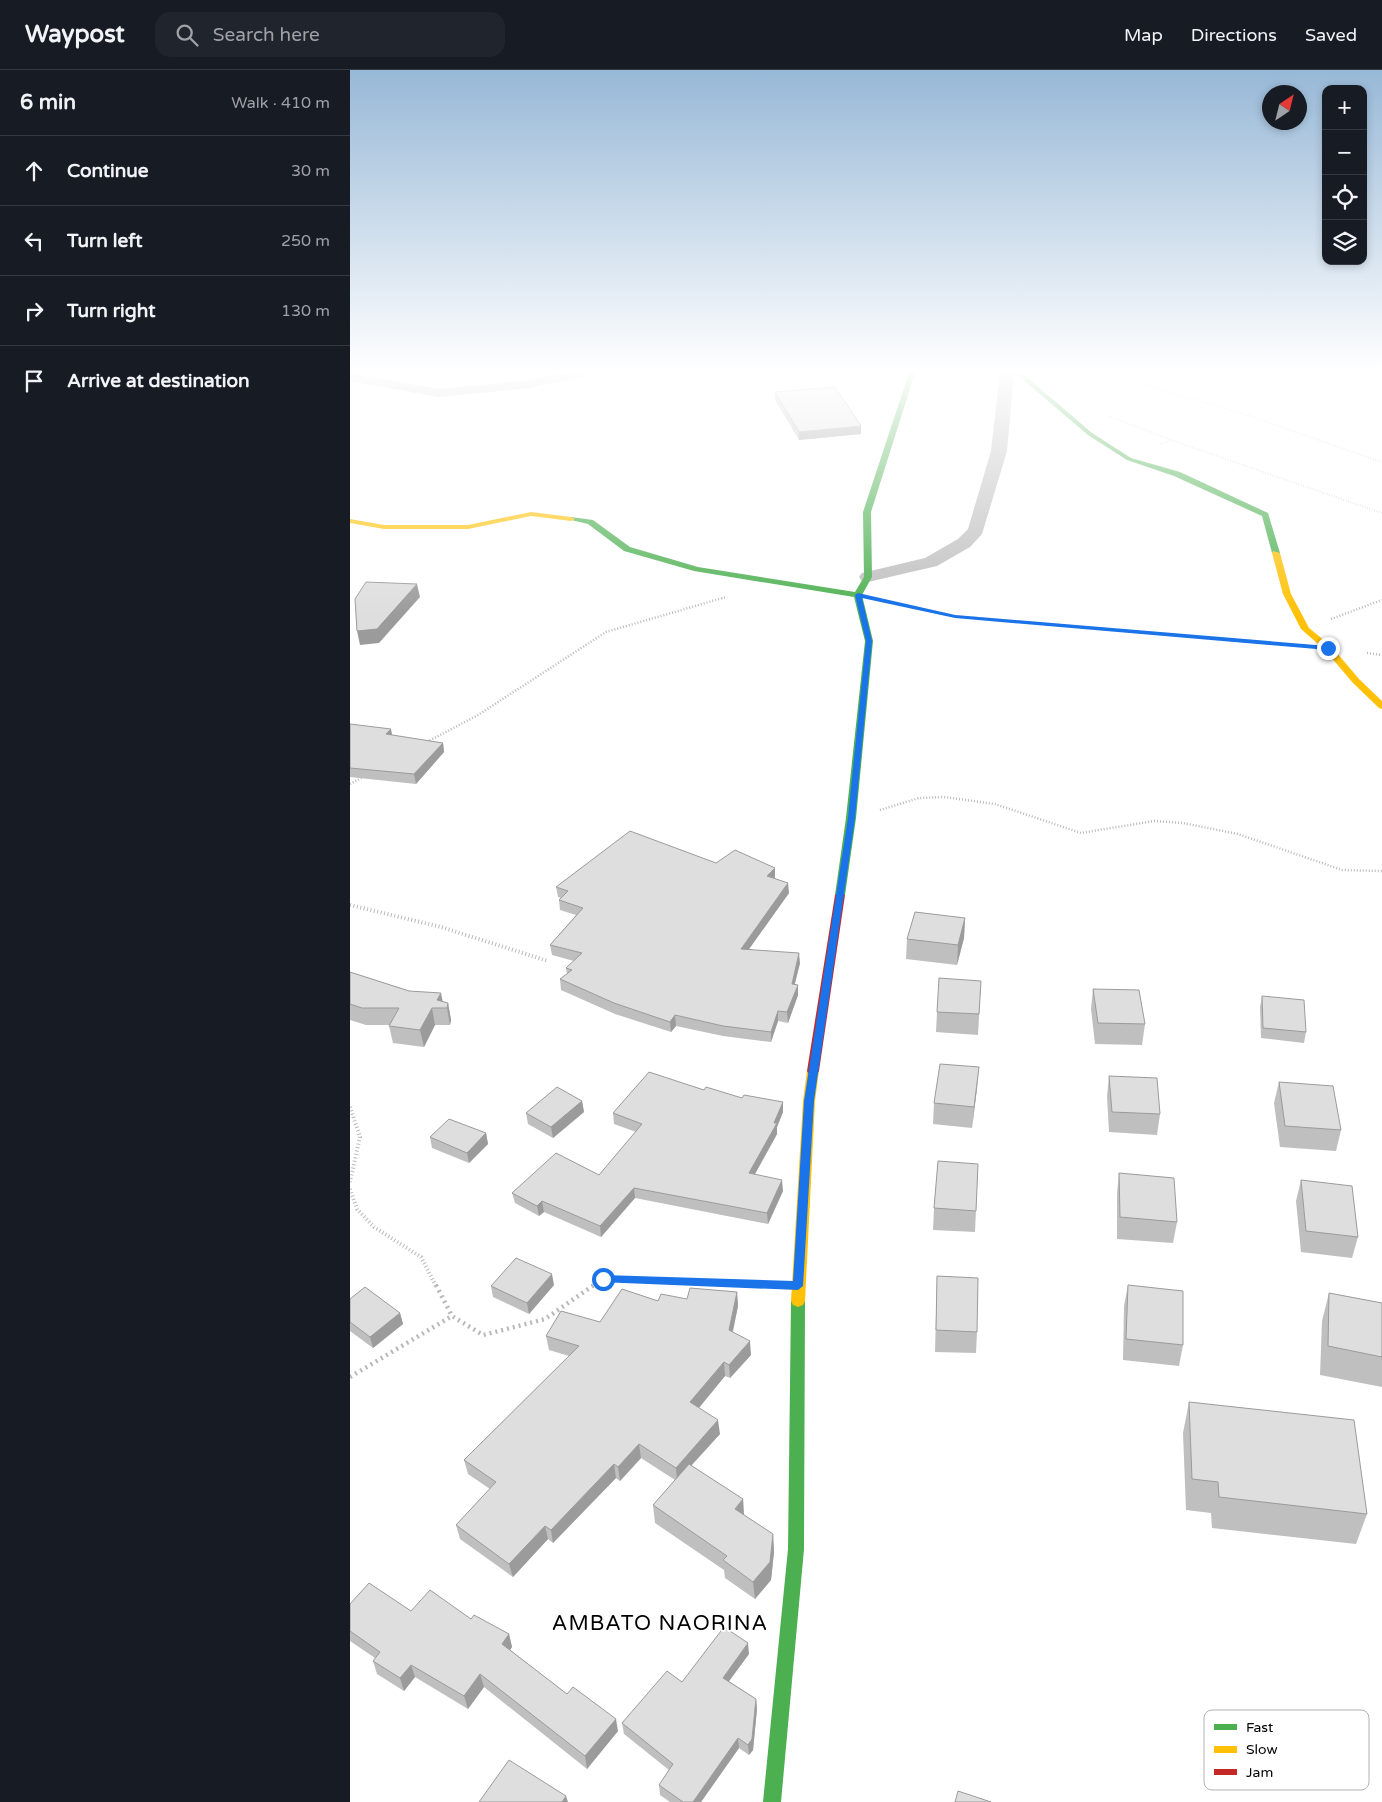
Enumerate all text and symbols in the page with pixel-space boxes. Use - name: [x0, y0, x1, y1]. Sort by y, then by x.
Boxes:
- search box: [155, 12, 505, 57]
- text: Waypost: [25, 20, 125, 49]
- icon: search: [173, 21, 201, 49]
- text: Search here: [213, 24, 320, 46]
- text: Map: [1124, 24, 1163, 46]
- text: Directions: [1191, 24, 1277, 46]
- text: Saved: [1305, 24, 1357, 46]
- north arrow: [1262, 85, 1307, 130]
- map controls: [1322, 85, 1367, 265]
- button: +: [1322, 85, 1367, 130]
- text: 6 min: [20, 90, 76, 115]
- text: Walk · 410 m: [231, 93, 330, 113]
- button: −: [1322, 130, 1367, 175]
- icon: ahead: [20, 157, 48, 185]
- text: Continue: [67, 160, 149, 182]
- text: 30 m: [291, 161, 330, 181]
- button: locate: [1322, 175, 1367, 220]
- button: layers: [1322, 220, 1367, 265]
- icon: left: [20, 227, 48, 255]
- text: Turn left: [67, 230, 143, 252]
- text: 250 m: [281, 231, 330, 251]
- icon: right: [20, 297, 48, 325]
- text: Turn right: [67, 300, 155, 322]
- text: 130 m: [281, 301, 330, 321]
- icon: arrive: [20, 367, 48, 395]
- text: Arrive at destination: [67, 370, 250, 392]
- route end: [1317, 637, 1340, 660]
- route start: [592, 1268, 615, 1291]
- district label: AMBATO NAORINA: [552, 1611, 768, 1636]
- legend: [1204, 1710, 1369, 1790]
- text: Fast: [1246, 1719, 1274, 1736]
- text: Slow: [1246, 1741, 1278, 1758]
- text: Jam: [1246, 1764, 1273, 1781]

